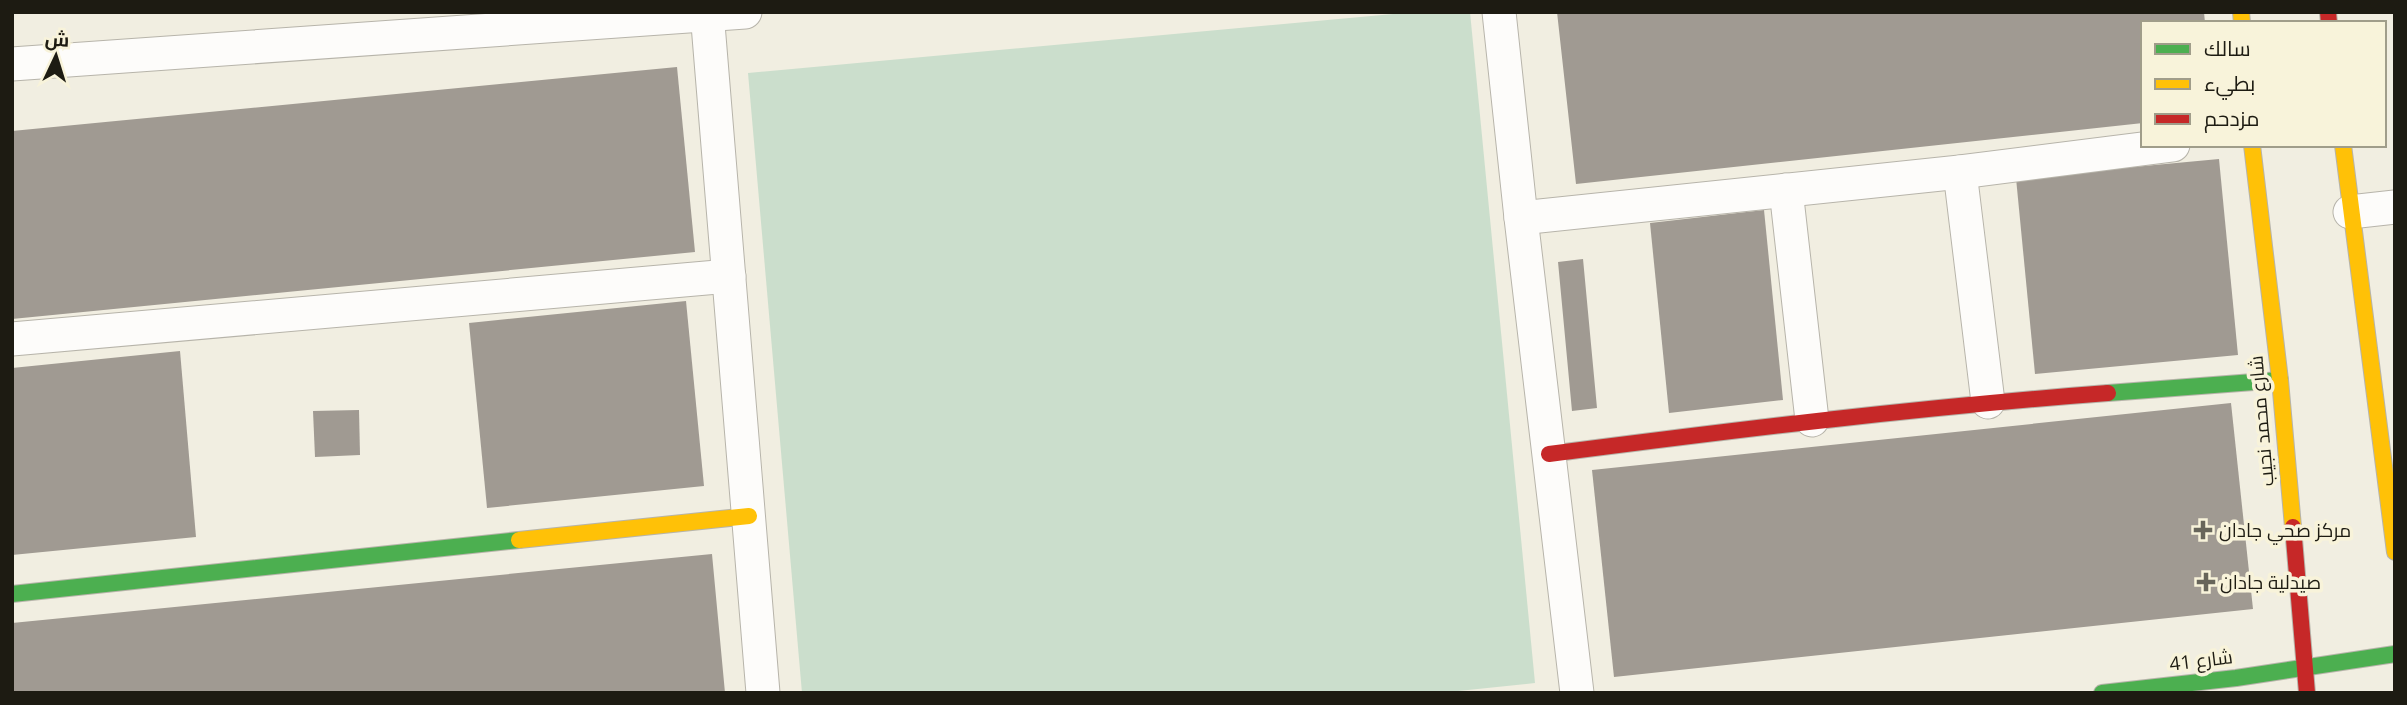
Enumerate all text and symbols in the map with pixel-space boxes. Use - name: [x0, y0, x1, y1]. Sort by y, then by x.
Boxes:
- north arrow: [21, 21, 91, 91]
- legend: [2141, 21, 2386, 147]
- text: ش: [44, 25, 70, 53]
- text: سالك: [2204, 34, 2251, 62]
- text: بطيء: [2204, 69, 2255, 100]
- text: مزدحم: [2204, 104, 2259, 133]
- street label: شارع محمد نجيب: [2242, 355, 2281, 487]
- place label: مركز صحي جادان: [2219, 517, 2351, 545]
- marker: مركز صحي جادان: [2193, 520, 2213, 540]
- place label: صيدلية جادان: [2220, 569, 2321, 595]
- marker: صيدلية جادان: [2198, 574, 2214, 590]
- street label: شارع 41: [2168, 643, 2234, 678]

